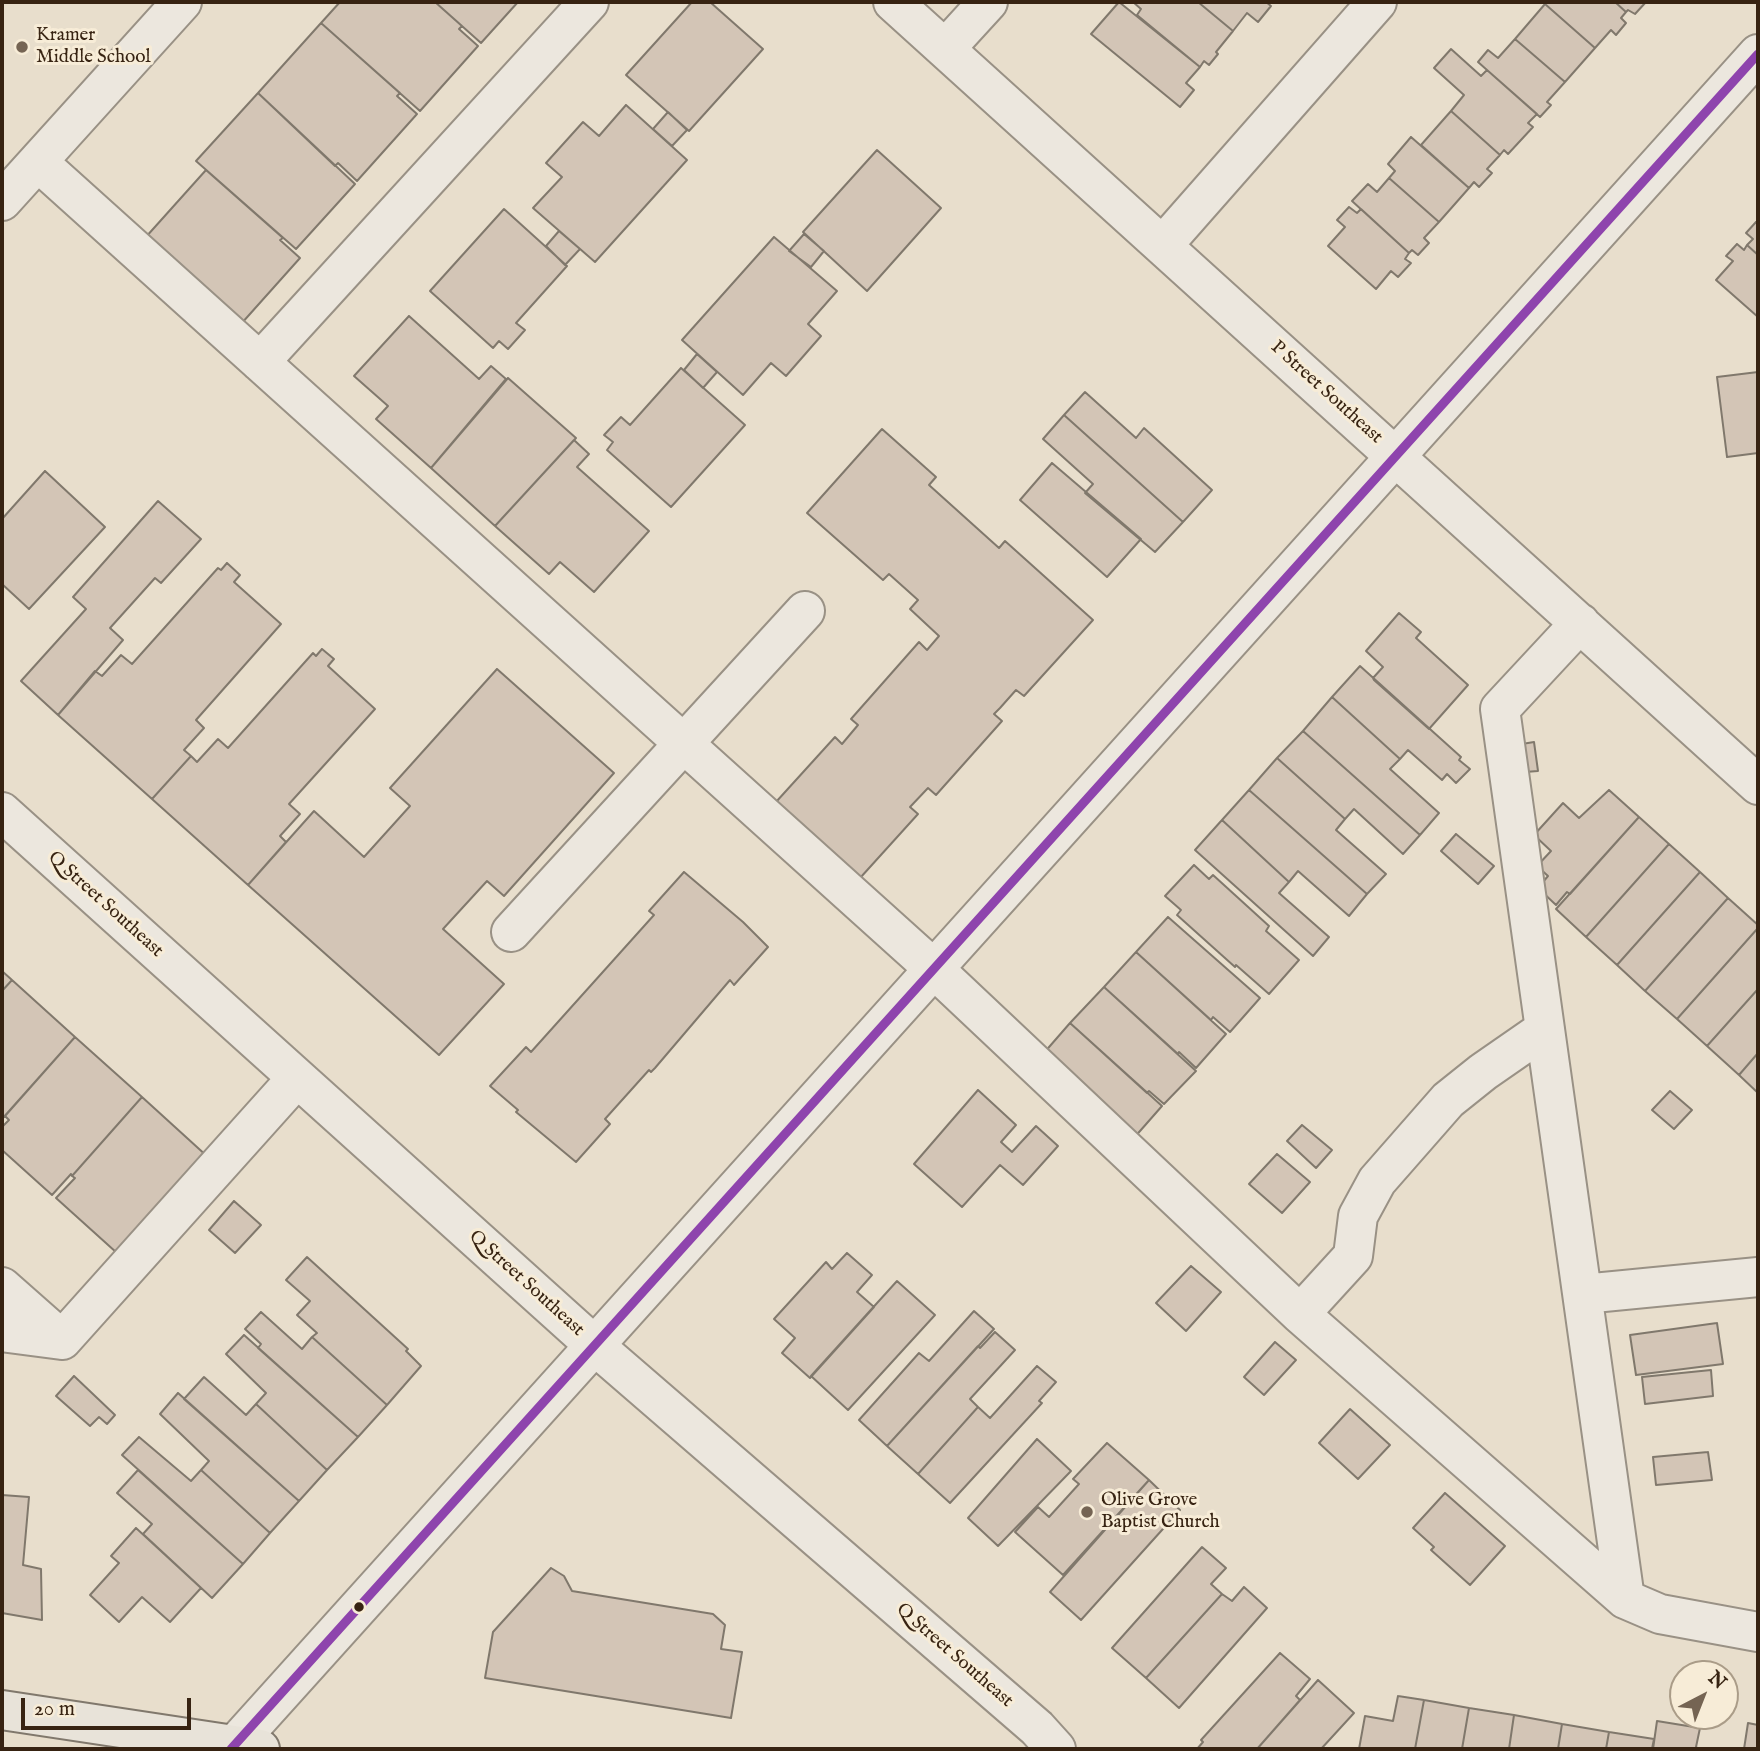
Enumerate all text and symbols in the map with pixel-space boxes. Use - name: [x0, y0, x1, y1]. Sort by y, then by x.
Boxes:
- place label: Kramer Middle School: [36, 25, 151, 69]
- marker: Kramer Middle School: [14, 39, 30, 55]
- street label: P Street Southeast: [1265, 337, 1387, 449]
- street label: Q Street Southeast: [43, 847, 167, 963]
- street label: Q Street Southeast: [464, 1226, 588, 1342]
- place label: Olive Grove Baptist Church: [1101, 1490, 1220, 1534]
- marker: Olive Grove Baptist Church: [1079, 1504, 1095, 1520]
- street label: Q Street Southeast: [891, 1599, 1017, 1713]
- unlabelled marker: [352, 1600, 366, 1614]
- north arrow: [1669, 1660, 1739, 1730]
- text: N: [1703, 1666, 1731, 1695]
- scale bar: [24, 1684, 194, 1728]
- text: 20 m: [34, 1696, 75, 1723]

